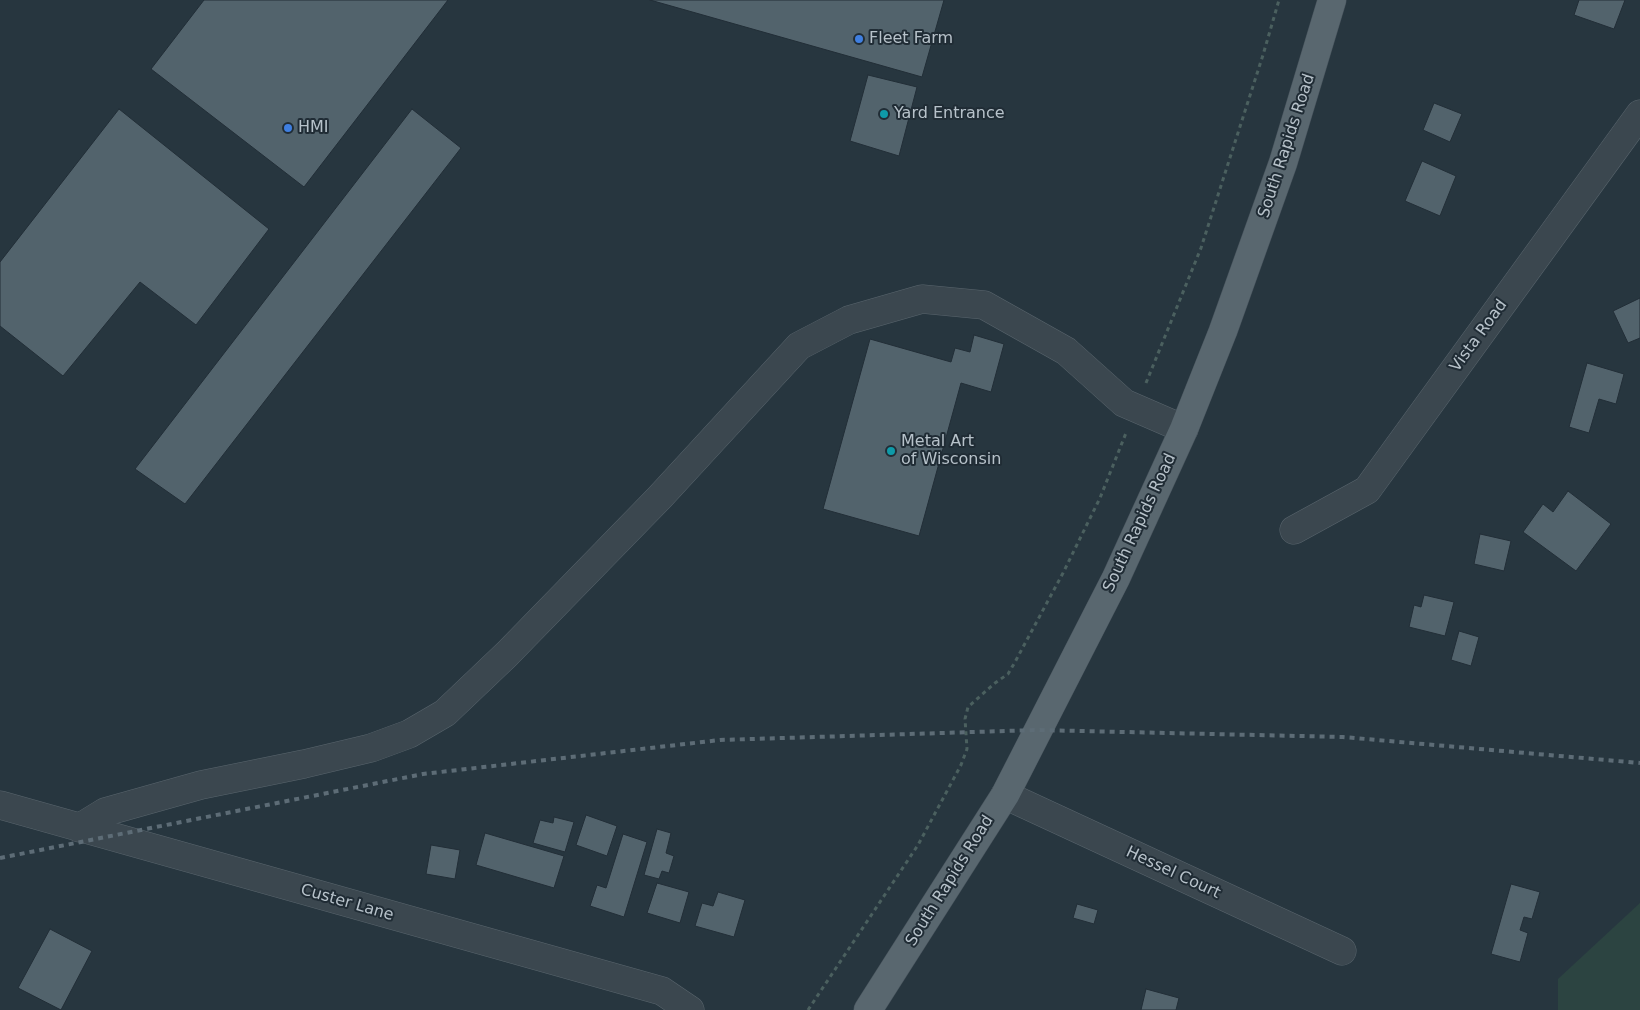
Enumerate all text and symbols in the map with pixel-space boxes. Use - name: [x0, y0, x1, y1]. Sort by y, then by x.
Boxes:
- place label: Fleet Farm: [869, 29, 953, 49]
- marker: Fleet Farm: [853, 33, 865, 45]
- street label: South Rapids Road: [1255, 71, 1319, 221]
- place label: Yard Entrance: [894, 104, 1005, 124]
- marker: Yard Entrance: [878, 108, 890, 120]
- place label: HMI: [298, 118, 329, 138]
- marker: HMI: [282, 122, 294, 134]
- street label: Vista Road: [1446, 296, 1512, 376]
- place label: Metal Art of Wisconsin: [901, 432, 1001, 470]
- marker: Metal Art of Wisconsin: [885, 445, 897, 457]
- street label: South Rapids Road: [1100, 451, 1180, 595]
- street label: South Rapids Road: [902, 812, 998, 950]
- street label: Hessel Court: [1123, 843, 1223, 903]
- street label: Custer Lane: [298, 881, 396, 925]

